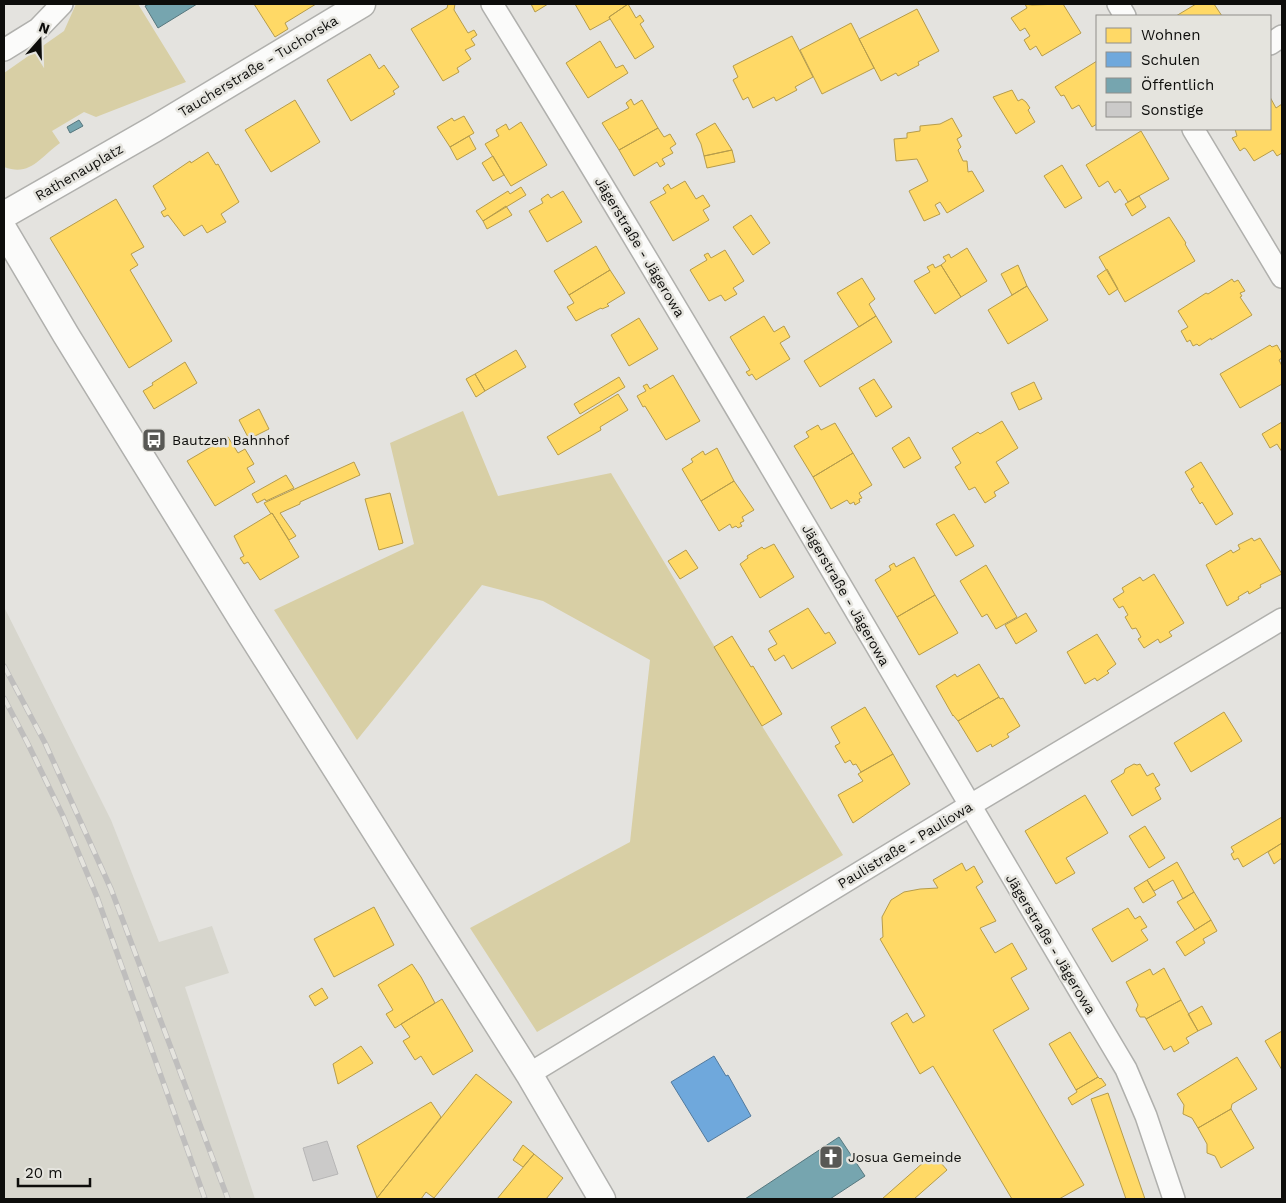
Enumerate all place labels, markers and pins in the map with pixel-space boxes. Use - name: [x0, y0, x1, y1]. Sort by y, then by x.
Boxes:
- bus stop icon: Bautzen Bahnhof: [141, 427, 167, 453]
- place label: Bautzen Bahnhof: [172, 432, 290, 448]
- church icon: Josua Gemeinde: [818, 1144, 844, 1170]
- place label: Josua Gemeinde: [848, 1149, 961, 1165]

